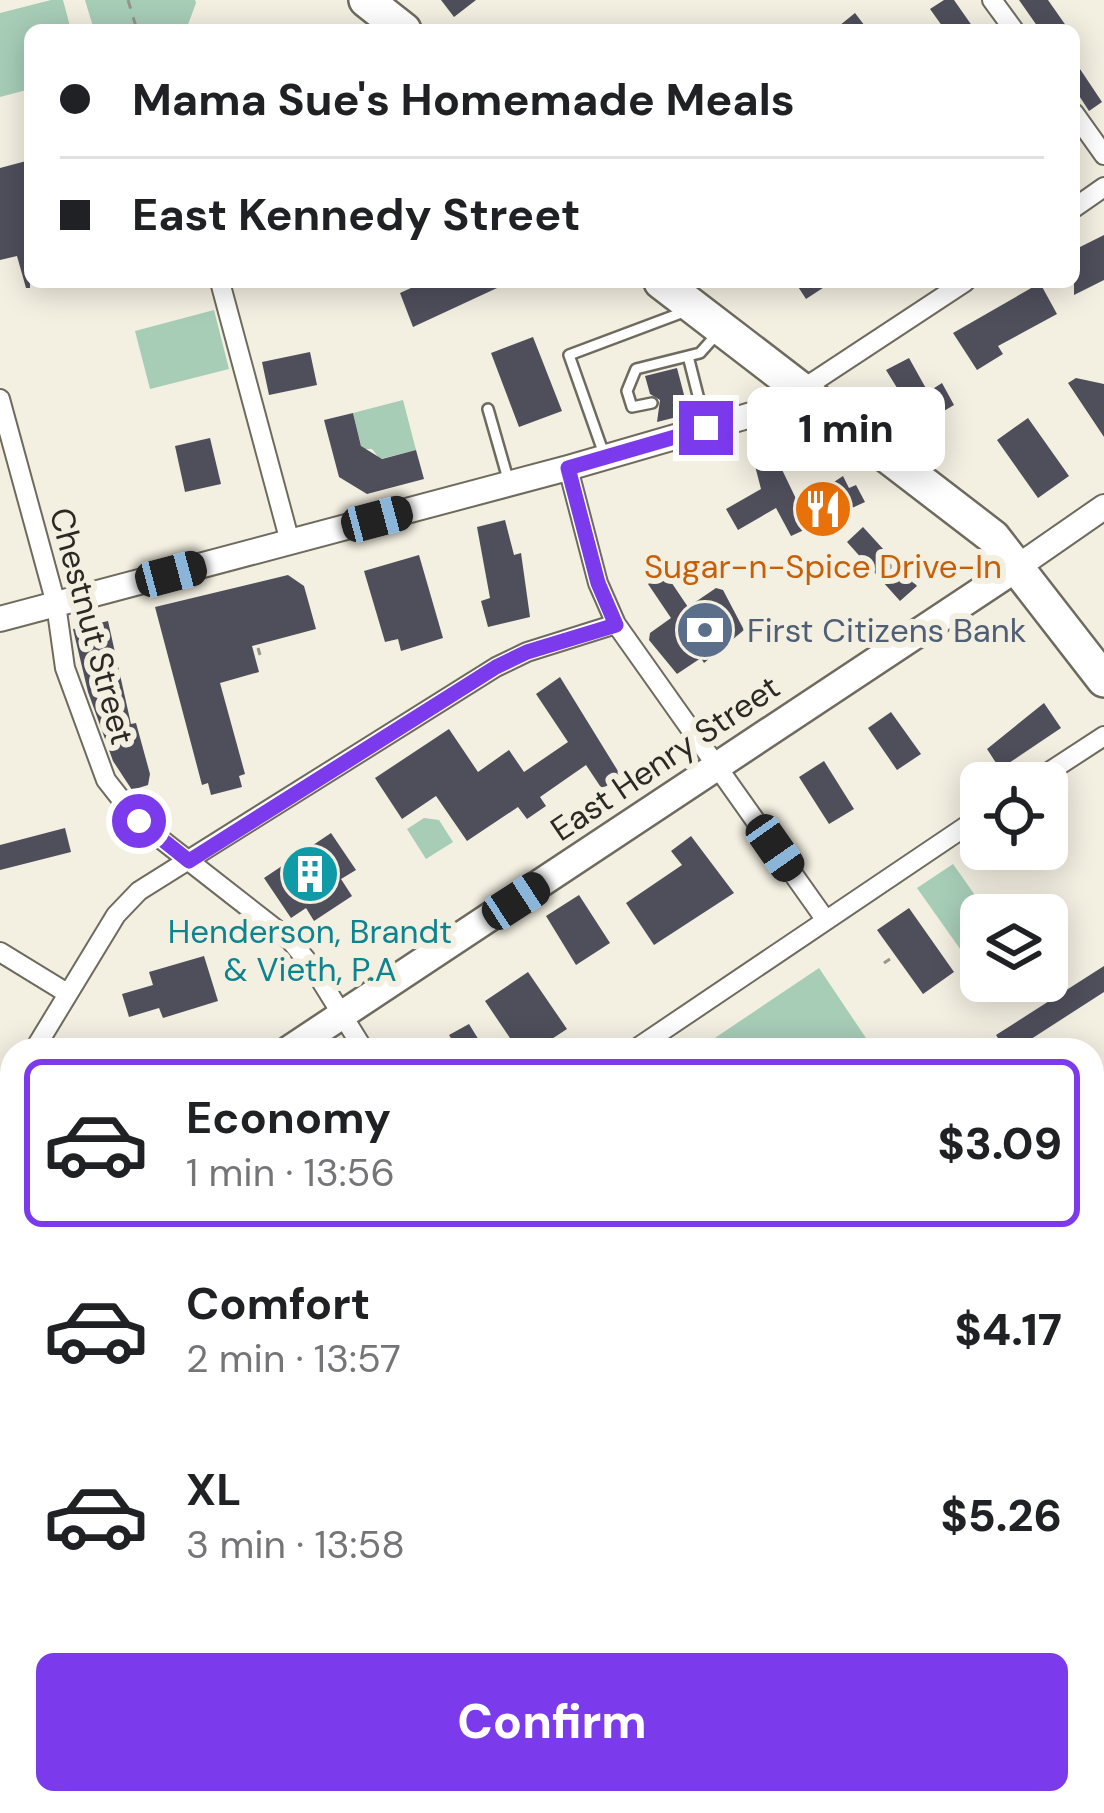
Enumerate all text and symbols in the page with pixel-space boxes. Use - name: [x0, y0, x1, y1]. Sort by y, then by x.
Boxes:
- text: Mama Sue's Homemade Meals: [132, 70, 795, 129]
- text: East Kennedy Street: [132, 185, 580, 244]
- callout: 1 min: [748, 386, 946, 470]
- route end: [679, 401, 733, 455]
- text: 1 min: [798, 403, 894, 454]
- restaurant icon: Sugar-n-Spice Drive-In: [792, 478, 854, 540]
- car: [338, 492, 416, 546]
- street label: Chestnut Street: [40, 503, 144, 749]
- place label: Sugar-n-Spice Drive-In: [644, 545, 1002, 588]
- car: [132, 547, 210, 601]
- bank icon: First Citizens Bank: [674, 599, 736, 661]
- place label: First Citizens Bank: [747, 609, 1027, 652]
- street label: East Henry Street: [542, 665, 788, 851]
- map controls: [960, 762, 1068, 1002]
- button: locate: [960, 762, 1068, 870]
- route start: [112, 794, 166, 848]
- car: [740, 808, 810, 888]
- building icon: Henderson, Brandt & Vieth, P.A: [279, 843, 341, 905]
- car: [476, 866, 556, 936]
- button: layers: [960, 894, 1068, 1002]
- place label: Henderson, Brandt & Vieth, P.A: [168, 910, 452, 991]
- text: Economy: [186, 1088, 391, 1147]
- icon: car: [42, 1089, 150, 1197]
- text: $3.09: [937, 1114, 1062, 1173]
- text: 1 min · 13:56: [186, 1147, 395, 1198]
- text: Comfort: [186, 1274, 370, 1333]
- icon: car: [42, 1275, 150, 1383]
- text: $4.17: [954, 1300, 1062, 1359]
- text: 2 min · 13:57: [186, 1333, 401, 1384]
- text: XL: [186, 1460, 241, 1519]
- icon: car: [42, 1461, 150, 1569]
- text: $5.26: [940, 1486, 1062, 1545]
- text: 3 min · 13:58: [186, 1519, 405, 1570]
- button: Confirm: [36, 1653, 1068, 1791]

